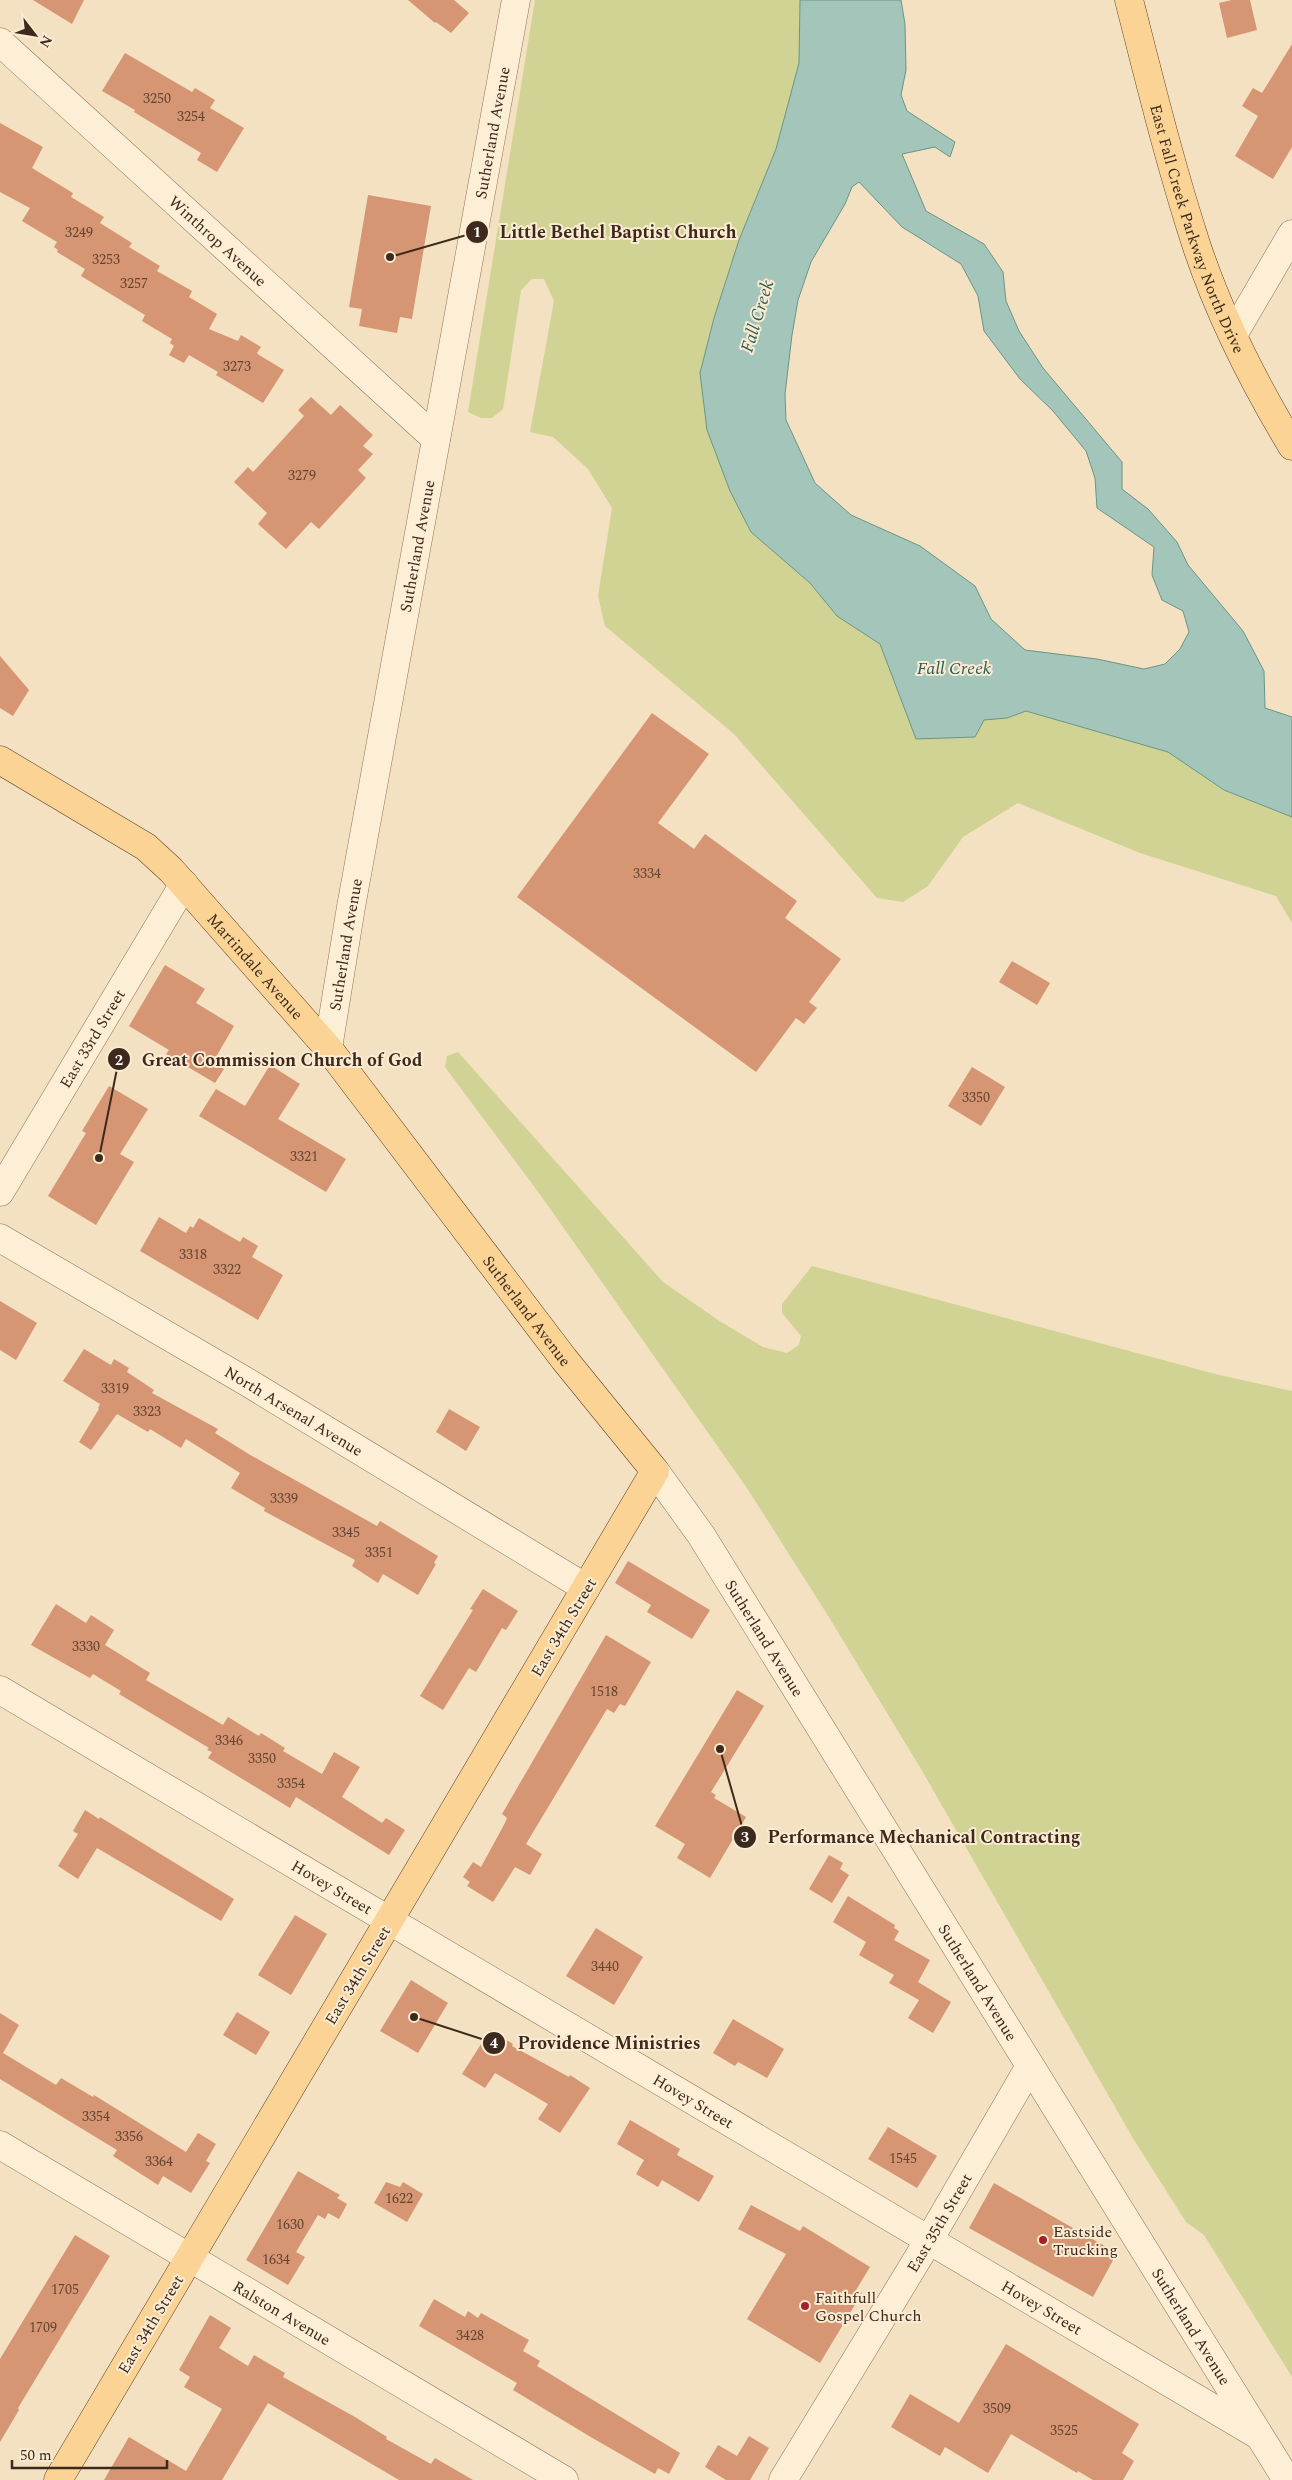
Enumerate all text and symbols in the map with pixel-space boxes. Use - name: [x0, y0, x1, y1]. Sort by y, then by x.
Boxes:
- north arrow: [10, 10, 60, 60]
- text: N: [34, 31, 58, 52]
- street label: Sutherland Avenue: [469, 65, 517, 201]
- house number: 3250: [143, 88, 171, 109]
- street label: East Fall Creek Parkway North Drive: [1143, 102, 1251, 358]
- house number: 3254: [177, 106, 205, 127]
- street label: Winthrop Avenue: [163, 190, 272, 293]
- callout: Little Bethel Baptist Church: [465, 215, 747, 248]
- text: Little Bethel Baptist Church: [499, 219, 737, 246]
- text: 1: [473, 221, 481, 244]
- house number: 3249: [65, 222, 93, 243]
- house number: 3253: [92, 249, 120, 270]
- house number: 3257: [120, 273, 148, 294]
- water label: Fall Creek: [734, 276, 781, 356]
- house number: 3273: [223, 356, 251, 377]
- house number: 3279: [288, 465, 316, 486]
- street label: Sutherland Avenue: [394, 478, 442, 614]
- water label: Fall Creek: [917, 655, 992, 682]
- house number: 3334: [633, 863, 661, 884]
- street label: Sutherland Avenue: [323, 876, 369, 1013]
- street label: Martindale Avenue: [201, 908, 309, 1025]
- street label: East 33rd Street: [54, 984, 132, 1093]
- callout: Great Commission Church of God: [107, 1043, 432, 1076]
- text: Great Commission Church of God: [142, 1047, 423, 1074]
- text: 2: [115, 1049, 123, 1072]
- house number: 3350: [962, 1087, 990, 1108]
- house number: 3321: [290, 1146, 318, 1167]
- house number: 3318: [179, 1244, 207, 1265]
- street label: Sutherland Avenue: [476, 1251, 577, 1372]
- house number: 3322: [213, 1259, 241, 1280]
- street label: North Arsenal Avenue: [220, 1360, 367, 1463]
- house number: 3319: [101, 1378, 129, 1399]
- house number: 3323: [133, 1401, 161, 1422]
- house number: 3339: [270, 1488, 298, 1509]
- house number: 3345: [332, 1522, 360, 1543]
- house number: 3351: [365, 1542, 393, 1563]
- street label: East 34th Street: [525, 1573, 603, 1682]
- street label: Sutherland Avenue: [718, 1575, 810, 1702]
- house number: 3330: [72, 1636, 100, 1657]
- house number: 1518: [590, 1681, 618, 1702]
- house number: 3346: [215, 1730, 243, 1751]
- house number: 3350: [248, 1748, 276, 1769]
- house number: 3354: [277, 1773, 305, 1794]
- callout: Performance Mechanical Contracting: [733, 1821, 1091, 1854]
- text: Performance Mechanical Contracting: [767, 1824, 1081, 1851]
- text: 3: [741, 1826, 749, 1849]
- street label: Hovey Street: [286, 1854, 377, 1921]
- street label: Sutherland Avenue: [932, 1919, 1023, 2046]
- street label: East 34th Street: [319, 1921, 397, 2030]
- house number: 3440: [591, 1956, 619, 1977]
- callout: Providence Ministries: [482, 2026, 710, 2059]
- text: Providence Ministries: [517, 2030, 701, 2057]
- text: 4: [490, 2032, 499, 2055]
- street label: Hovey Street: [648, 2068, 738, 2135]
- house number: 3354: [82, 2106, 110, 2127]
- house number: 3356: [115, 2126, 143, 2147]
- house number: 1545: [889, 2148, 917, 2169]
- house number: 3364: [145, 2151, 173, 2172]
- street label: East 35th Street: [901, 2168, 979, 2277]
- house number: 1622: [385, 2188, 413, 2209]
- house number: 1630: [276, 2214, 304, 2235]
- place label: Eastside Trucking: [1053, 2220, 1118, 2262]
- marker: Eastside Trucking: [1037, 2234, 1049, 2246]
- house number: 1634: [262, 2249, 290, 2270]
- street label: Sutherland Avenue: [1145, 2264, 1236, 2390]
- street label: East 34th Street: [112, 2270, 190, 2379]
- street label: Hovey Street: [996, 2274, 1087, 2342]
- street label: Ralston Avenue: [228, 2275, 335, 2352]
- house number: 1705: [51, 2279, 79, 2300]
- place label: Faithfull Gospel Church: [815, 2286, 922, 2328]
- marker: Faithfull Gospel Church: [799, 2300, 811, 2312]
- house number: 1709: [29, 2317, 57, 2338]
- house number: 3428: [456, 2325, 484, 2346]
- house number: 3509: [983, 2398, 1011, 2419]
- house number: 3525: [1050, 2420, 1078, 2441]
- scale bar: [12, 2438, 168, 2470]
- text: 50 m: [20, 2444, 52, 2467]

